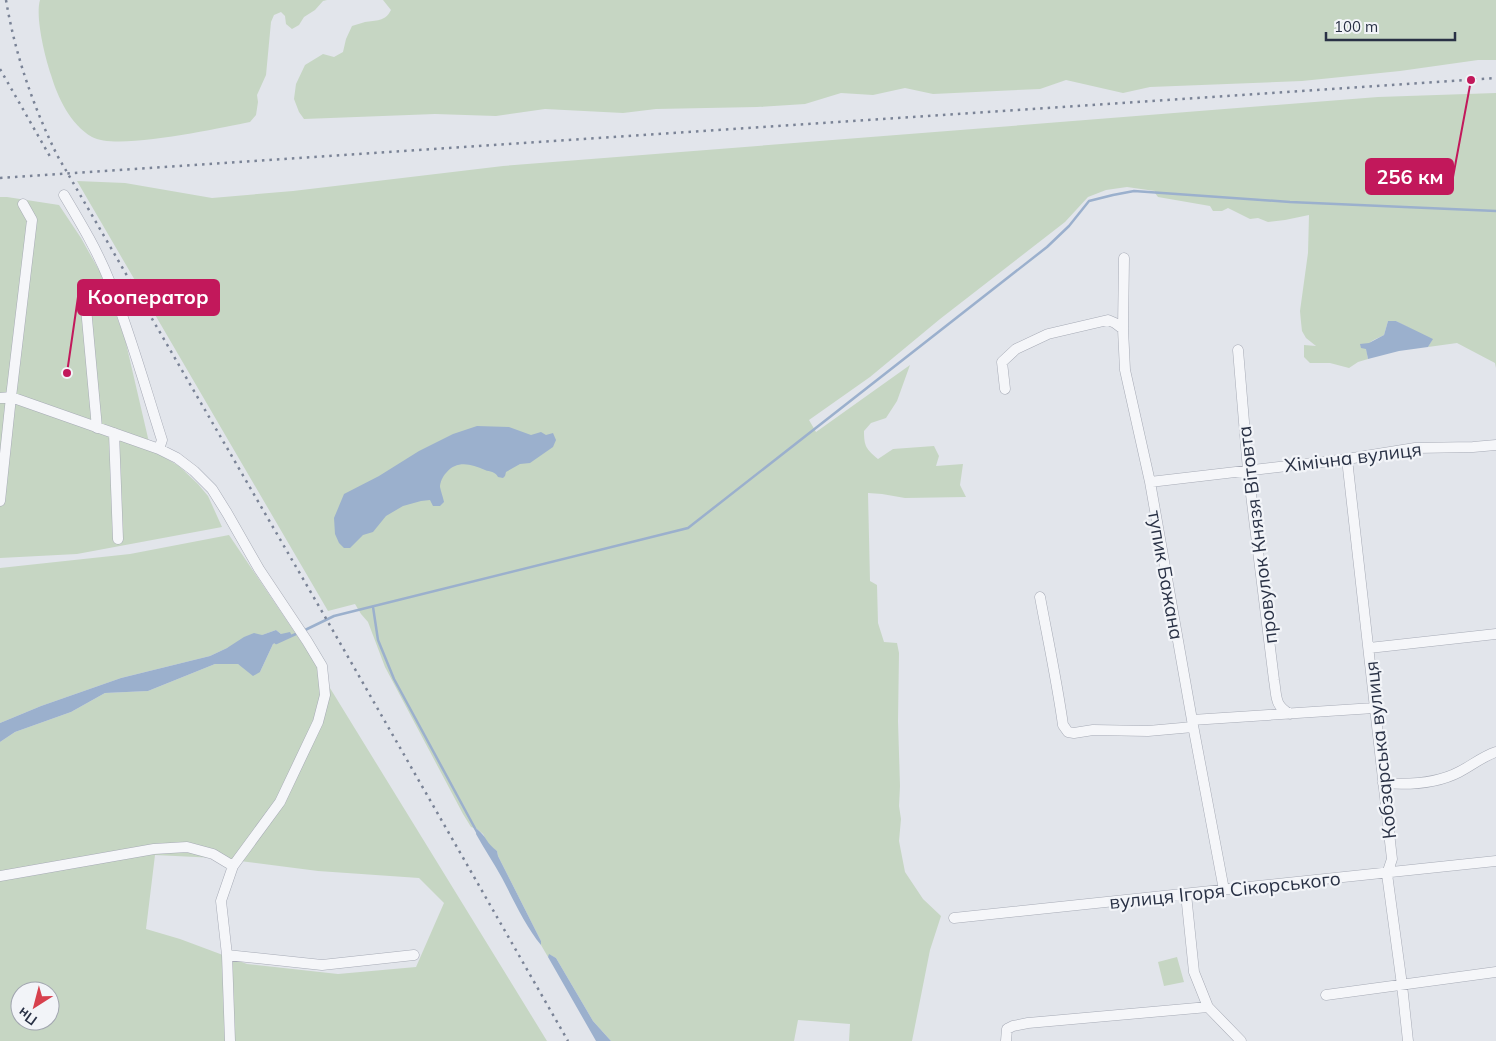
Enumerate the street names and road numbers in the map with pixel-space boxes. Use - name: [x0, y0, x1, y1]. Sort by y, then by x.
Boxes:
- street label: провулок Князя Вітовта: [1232, 425, 1282, 645]
- street label: Хімічна вулиця: [1283, 437, 1423, 477]
- street label: тупик Бажана: [1143, 508, 1189, 642]
- street label: Кобзарська вулиця: [1359, 660, 1401, 840]
- street label: вулиця Ігоря Сікорського: [1108, 866, 1342, 914]

